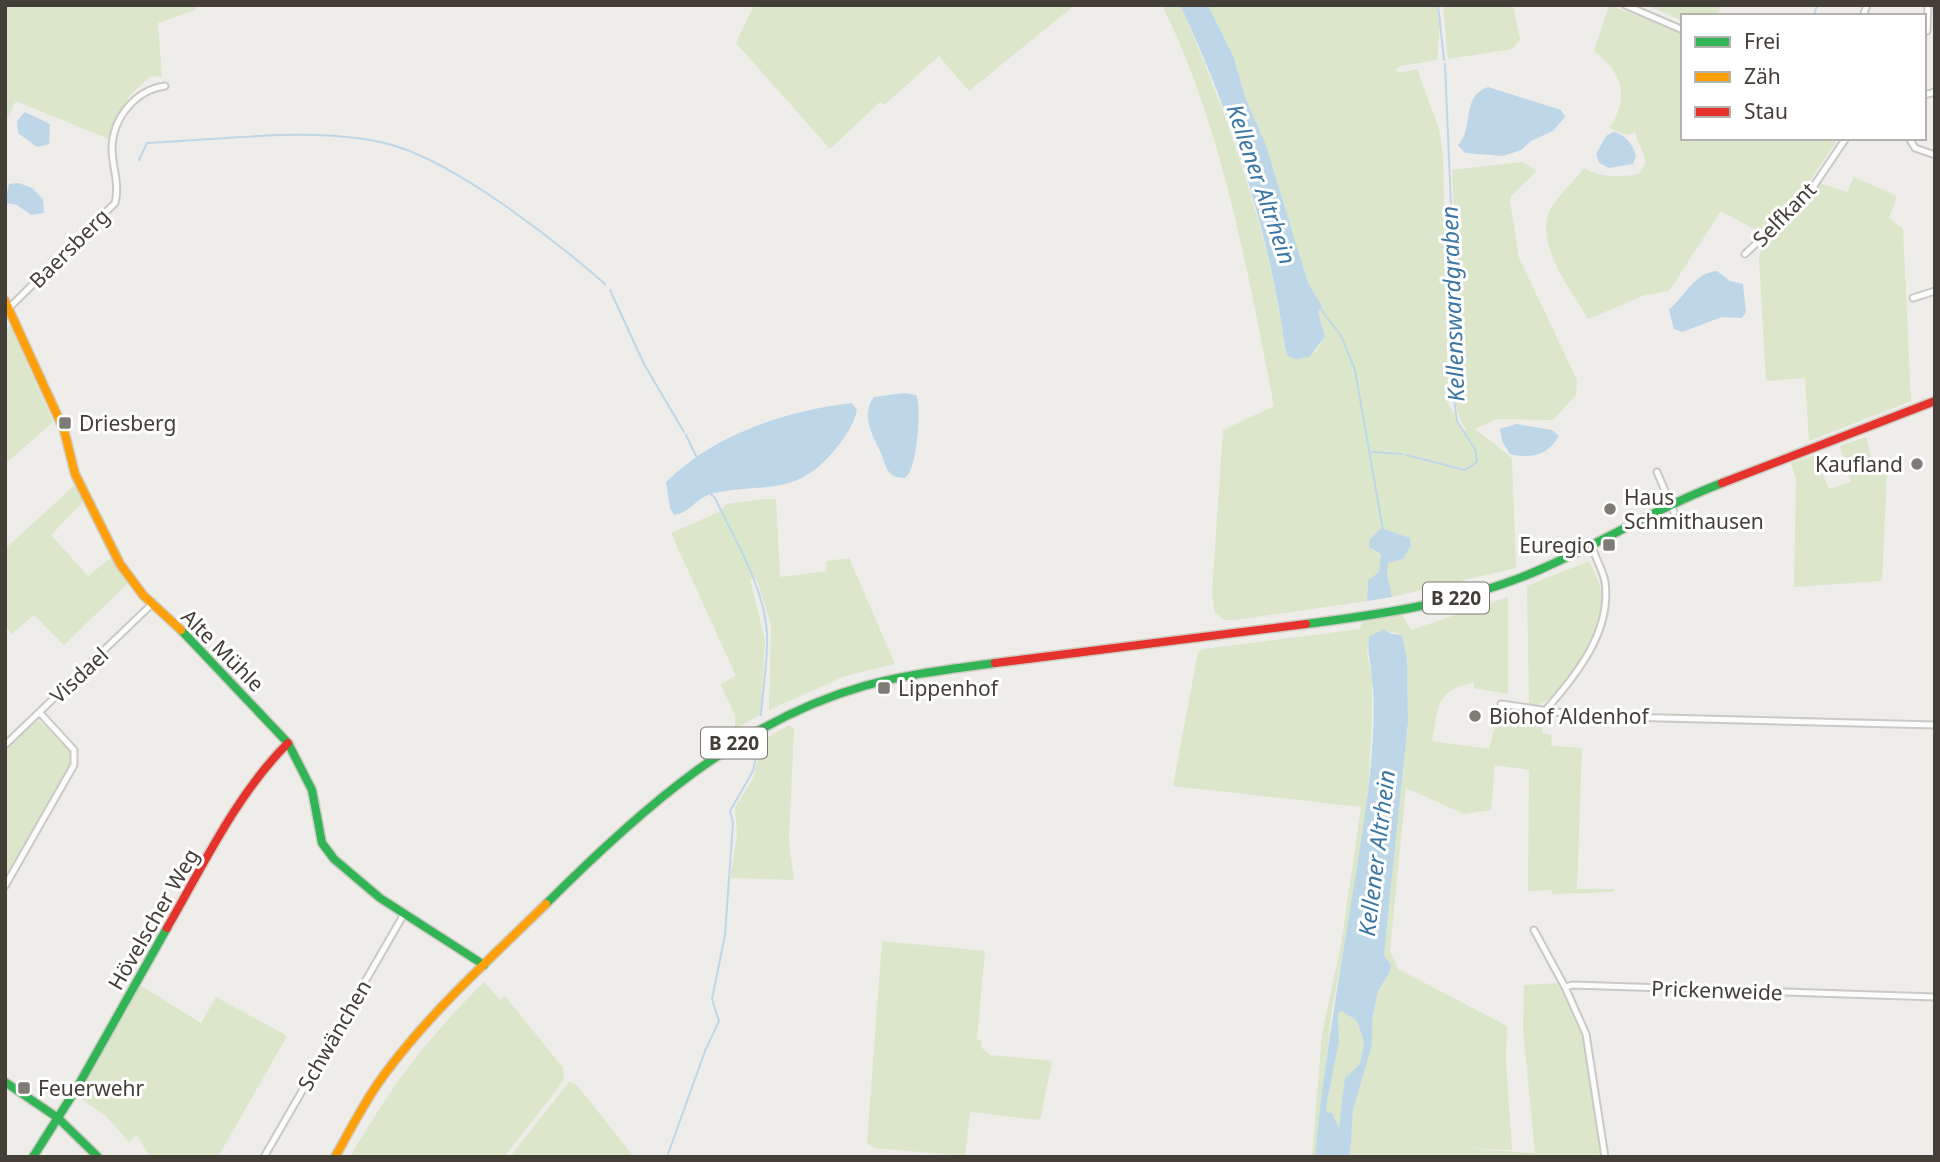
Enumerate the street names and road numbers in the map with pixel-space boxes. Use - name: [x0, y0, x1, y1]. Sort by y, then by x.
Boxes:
- street label: Selfkant: [1746, 175, 1822, 252]
- street label: Baersberg: [23, 202, 115, 294]
- road number: B 220: [1423, 582, 1489, 614]
- street label: Alte Mühle: [176, 603, 270, 697]
- street label: Visdael: [44, 641, 114, 709]
- road number: B 220: [701, 728, 767, 758]
- street label: Hövelscher Weg: [101, 843, 205, 995]
- street label: Schwänchen: [291, 974, 377, 1096]
- street label: Prickenweide: [1651, 974, 1783, 1006]

